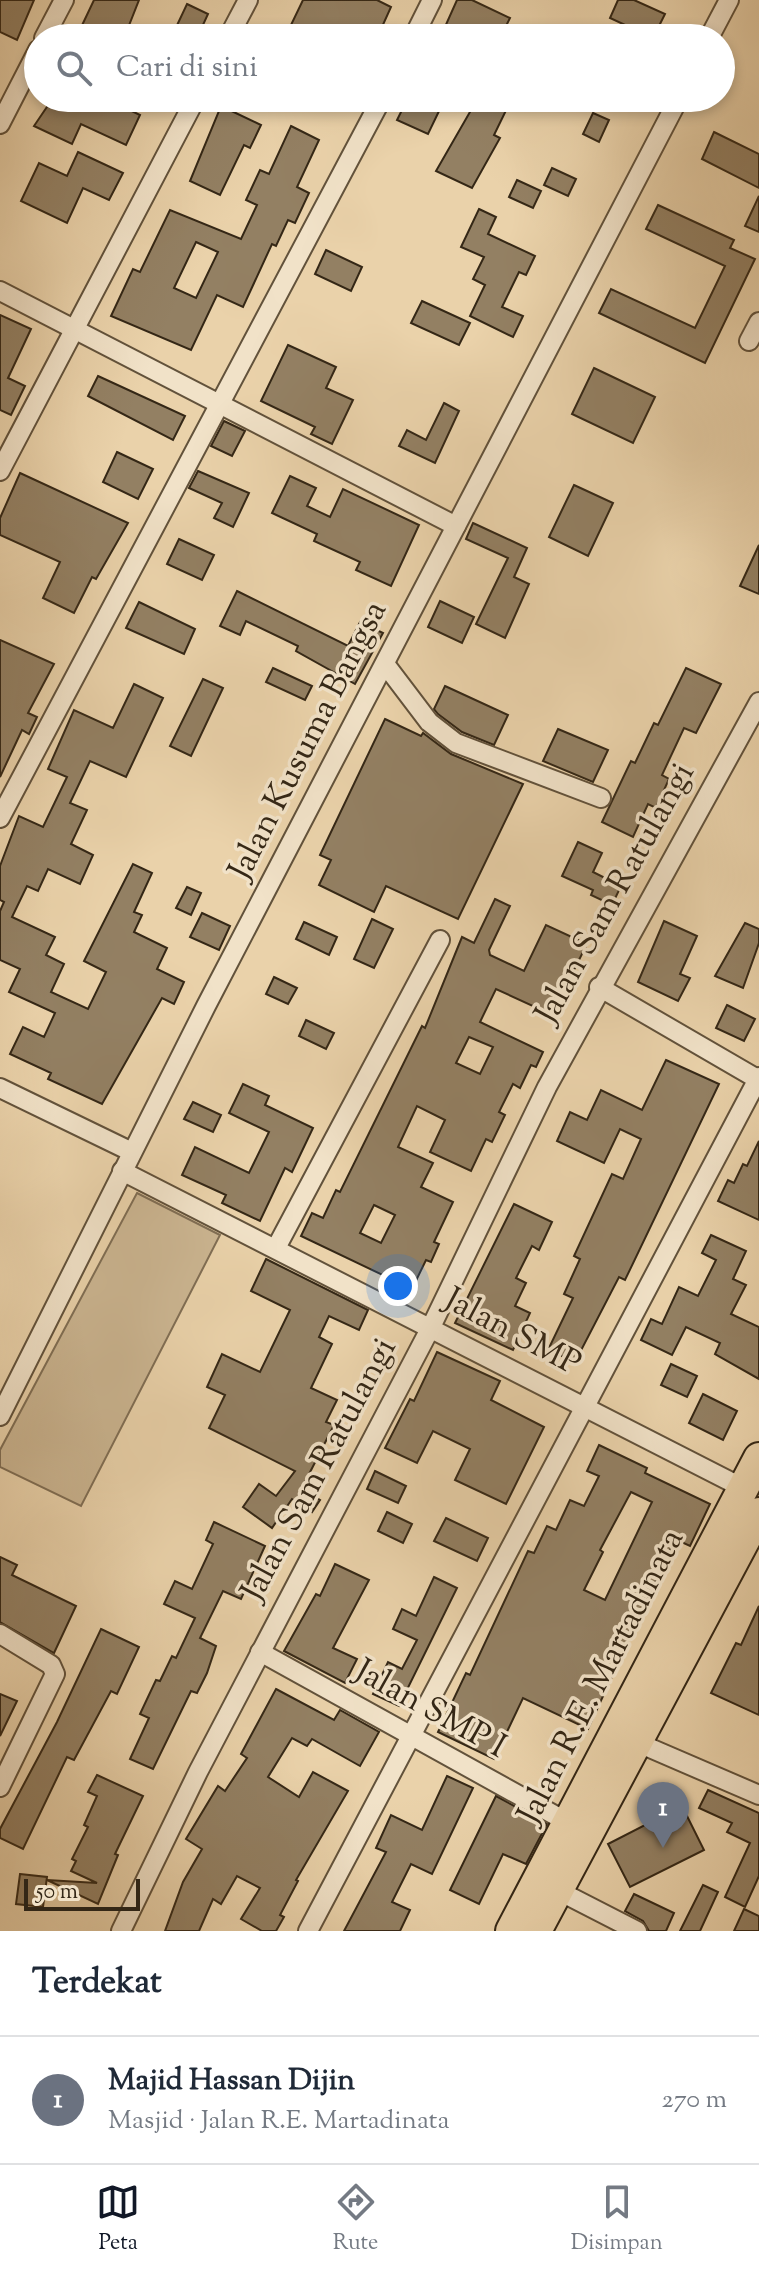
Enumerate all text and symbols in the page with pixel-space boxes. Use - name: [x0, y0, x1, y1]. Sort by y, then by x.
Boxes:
- search box: [24, 24, 735, 112]
- icon: search: [52, 46, 96, 90]
- text: Cari di sini: [116, 47, 258, 90]
- street label: Jalan Kusuma Bangsa: [216, 593, 401, 891]
- street label: Jalan Sam Ratulangi: [523, 755, 708, 1035]
- your location: [378, 1266, 418, 1306]
- street label: Jalan SMP: [433, 1276, 589, 1389]
- street label: Jalan Sam Ratulangi: [229, 1330, 410, 1612]
- street label: Jalan R.E. Martadinata: [505, 1521, 698, 1835]
- street label: Jalan SMP I: [343, 1647, 515, 1772]
- pin: 1: [637, 1782, 689, 1848]
- scale bar: [24, 1875, 140, 1911]
- text: 50 m: [36, 1877, 78, 1909]
- text: Terdekat: [32, 1959, 162, 2008]
- text: Majid Hassan Dijin: [108, 2060, 355, 2103]
- text: 1: [54, 2082, 62, 2119]
- text: 270 m: [662, 2082, 727, 2119]
- text: Masjid · Jalan R.E. Martadinata: [108, 2103, 449, 2140]
- tab: Peta: [96, 2180, 140, 2260]
- tab: Rute: [333, 2180, 378, 2260]
- tab: Disimpan: [571, 2180, 663, 2260]

